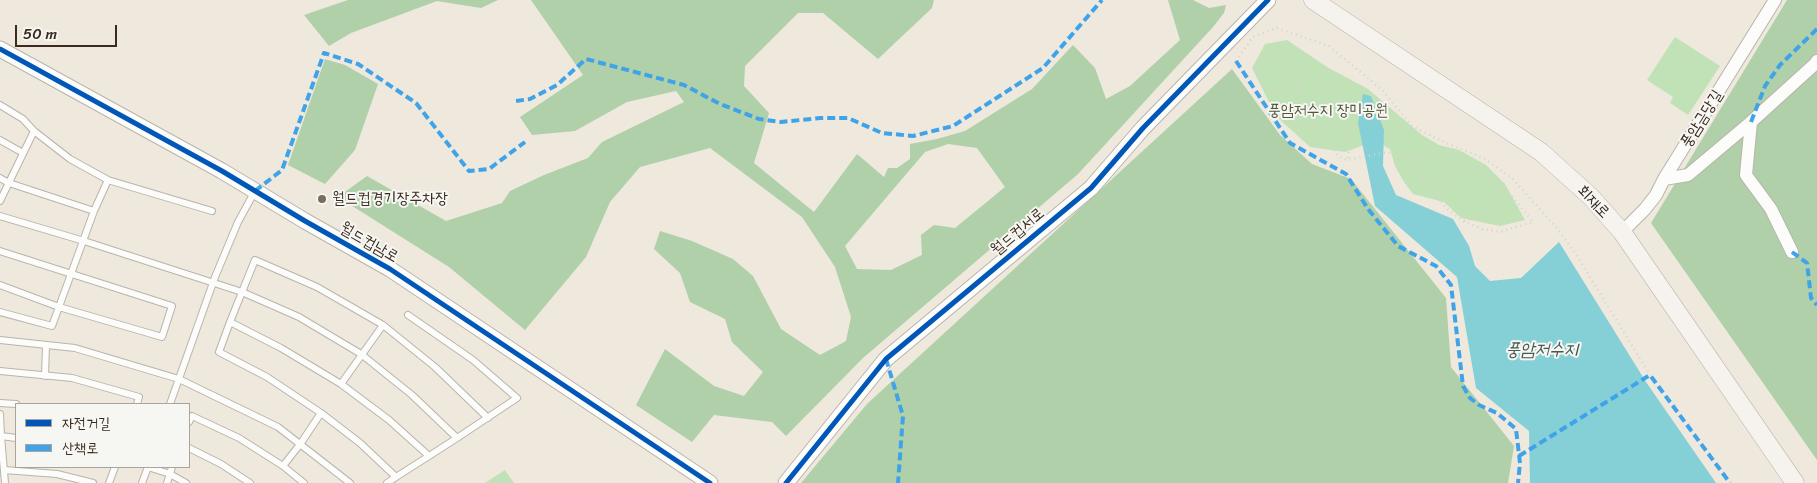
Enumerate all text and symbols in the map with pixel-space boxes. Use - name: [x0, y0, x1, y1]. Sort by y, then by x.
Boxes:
- scale bar: [18, 15, 120, 47]
- text: 50 m: [23, 21, 57, 47]
- street label: 풍암금당길: [1677, 87, 1727, 151]
- park label: 풍암저수지 장미공원: [1268, 101, 1388, 121]
- street label: 회재로: [1573, 181, 1613, 223]
- place label: 월드컵경기장주차장: [332, 189, 448, 209]
- marker: 월드컵경기장주차장: [316, 193, 328, 205]
- street label: 월드컵서로: [987, 204, 1049, 260]
- street label: 월드컵남로: [336, 219, 402, 267]
- water label: 풍암저수지: [1506, 339, 1578, 361]
- legend: [15, 403, 190, 468]
- text: 자전거길: [62, 410, 110, 436]
- text: 산책로: [62, 435, 98, 461]

